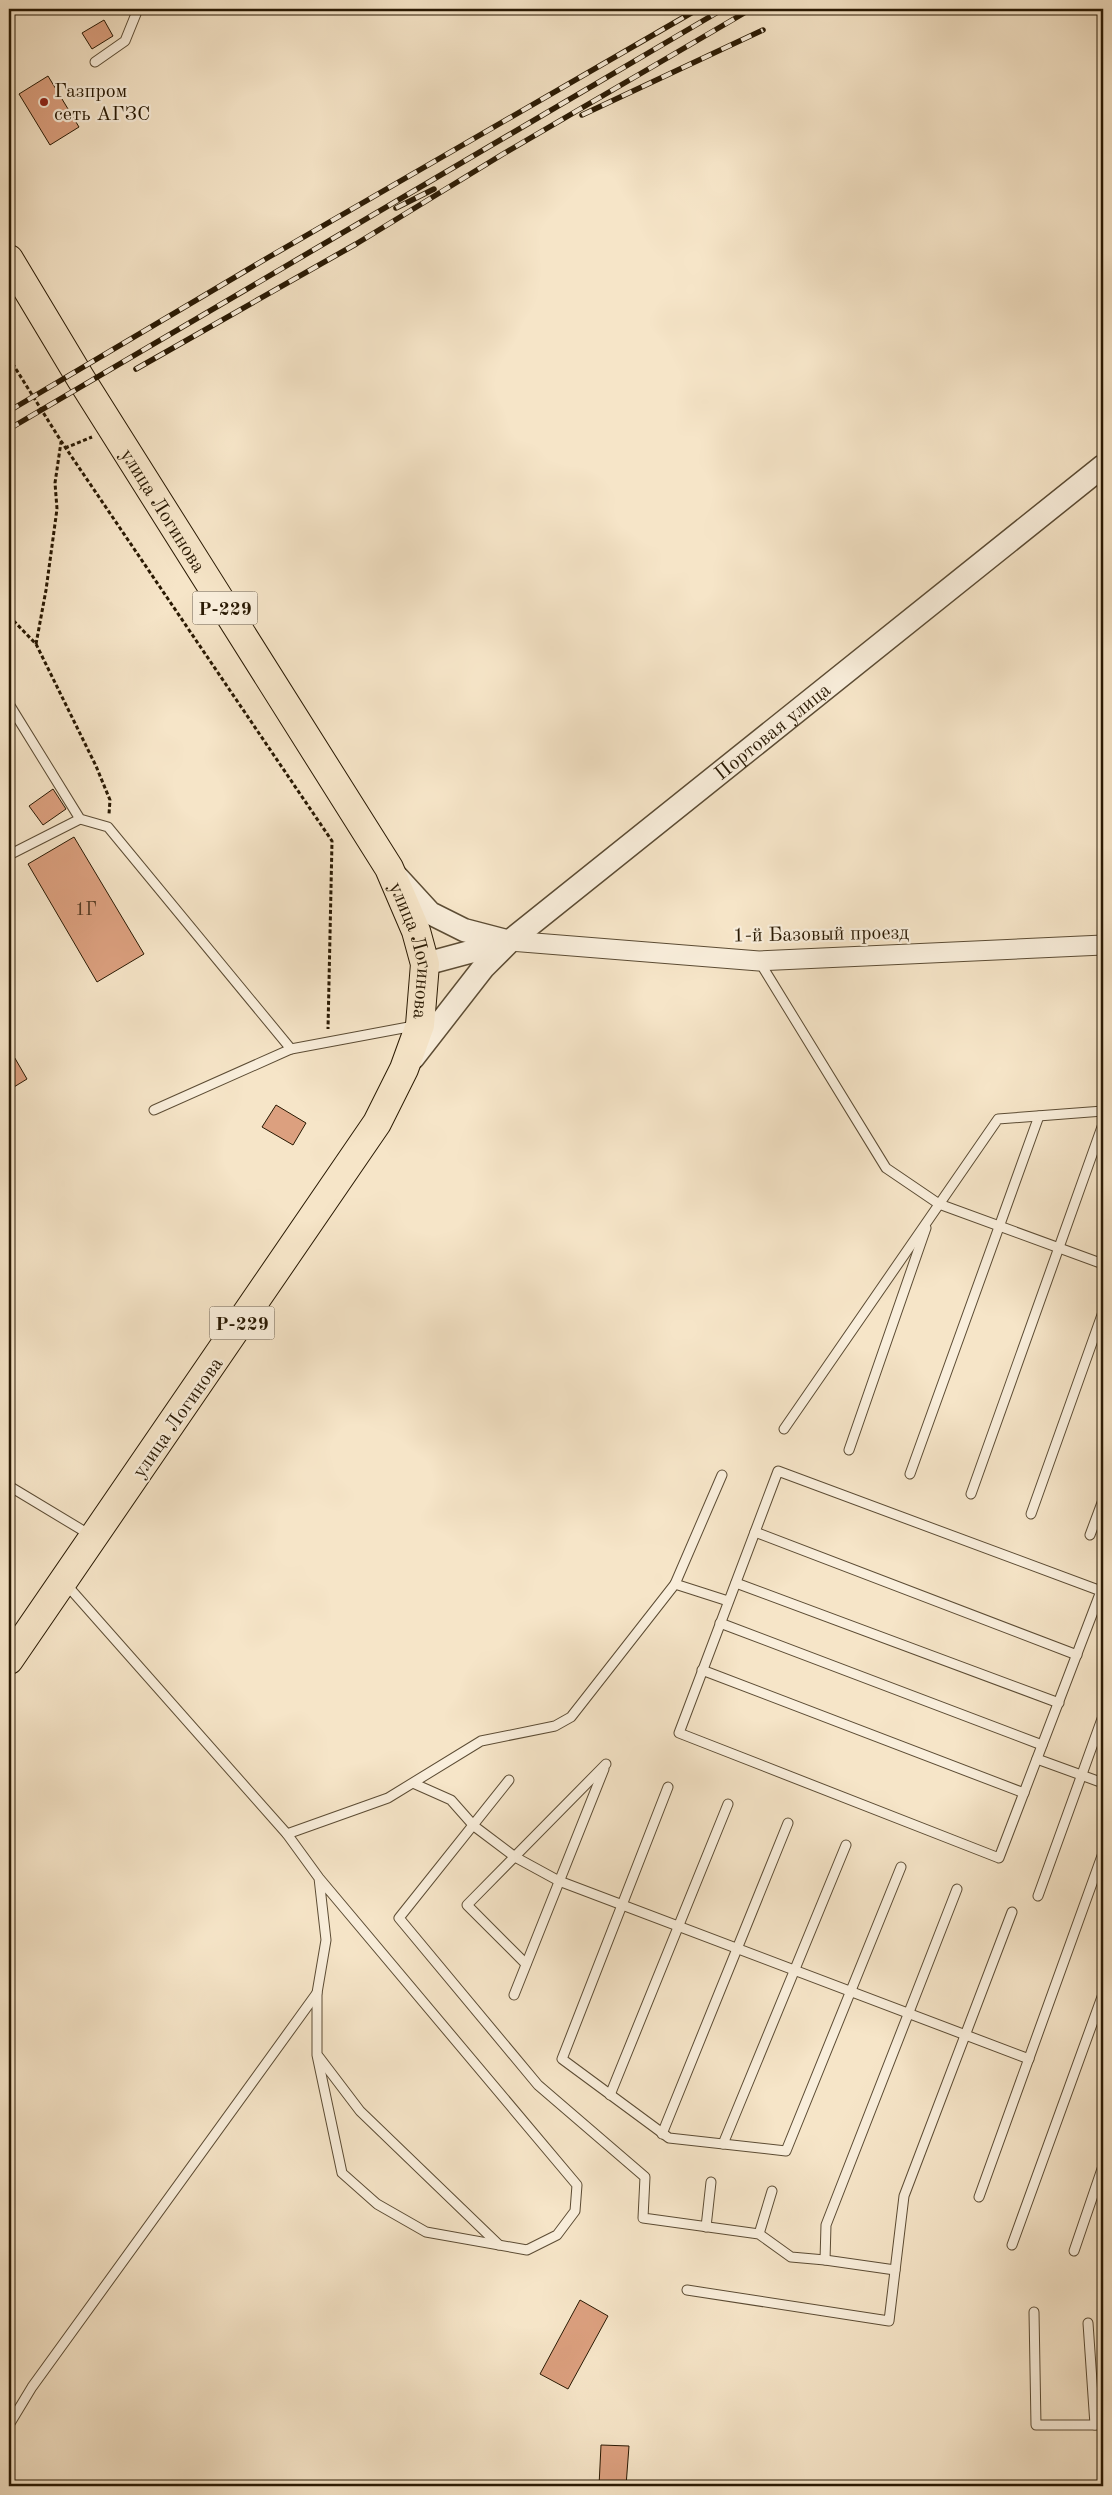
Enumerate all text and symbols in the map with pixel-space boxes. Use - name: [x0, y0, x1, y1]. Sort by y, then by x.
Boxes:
- place label: Газпром сеть АГЗС: [54, 82, 150, 125]
- marker: Газпром сеть АГЗС: [38, 96, 50, 108]
- street label: улица Логинова: [116, 446, 208, 577]
- road number: Р-229: [192, 592, 258, 624]
- street label: Портовая улица: [712, 680, 835, 785]
- street label: улица Логинова: [384, 880, 434, 1020]
- house number: 1Г: [75, 901, 97, 919]
- street label: 1-й Базовый проезд: [733, 923, 909, 947]
- road number: Р-229: [210, 1306, 274, 1340]
- street label: улица Логинова: [130, 1354, 228, 1482]

